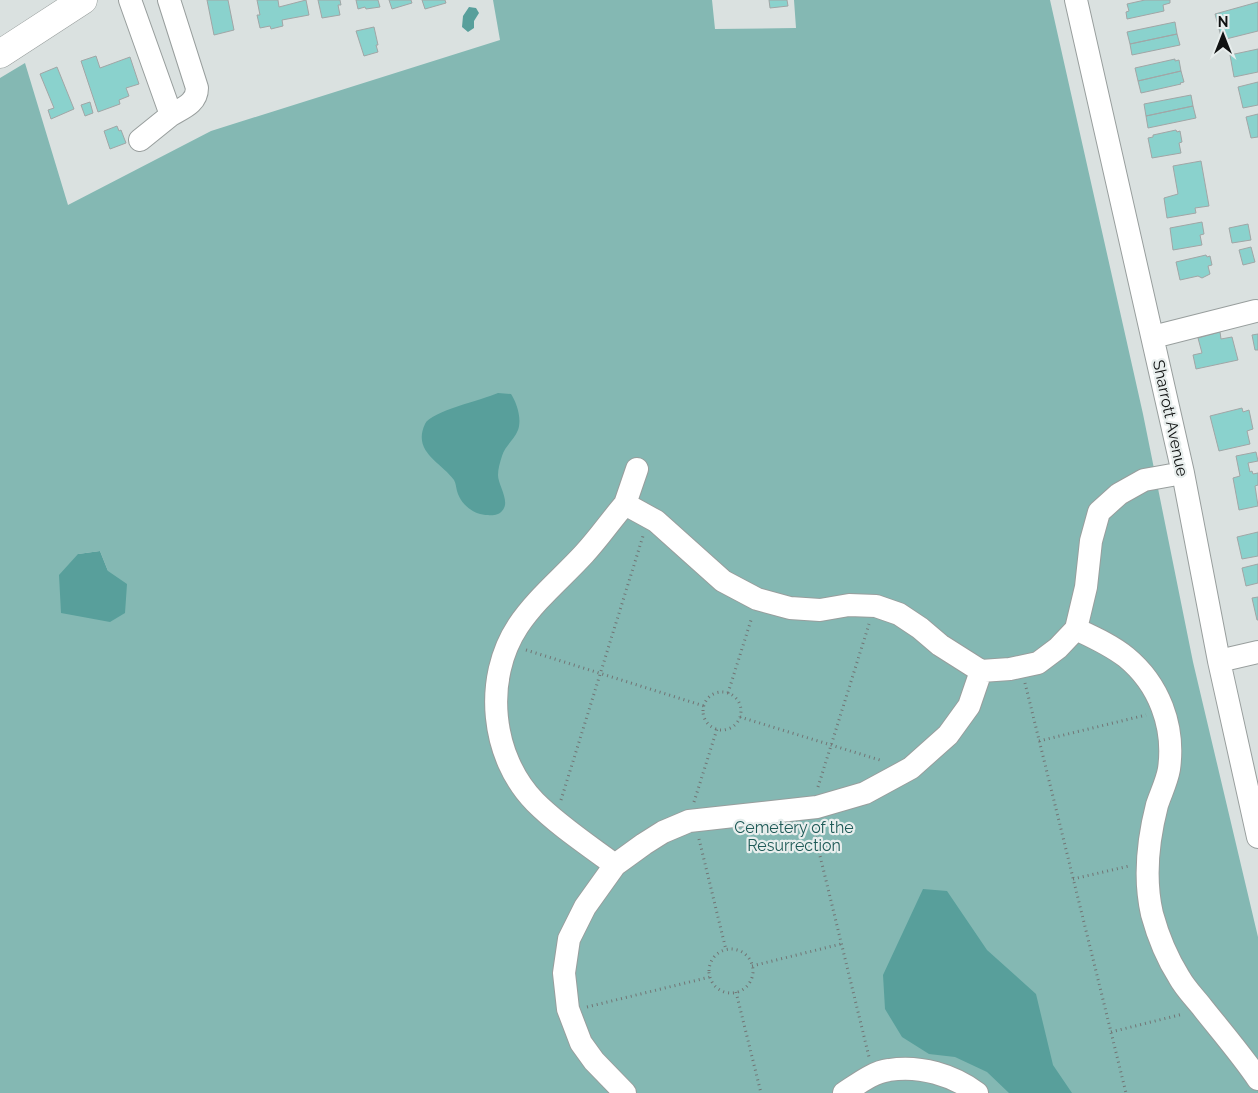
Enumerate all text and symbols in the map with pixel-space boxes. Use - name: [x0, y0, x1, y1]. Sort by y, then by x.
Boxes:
- north arrow: [1198, 10, 1248, 60]
- text: N: [1218, 14, 1228, 30]
- street label: Sharrott Avenue: [1149, 358, 1192, 478]
- park label: Cemetery of the Resurrection: [734, 818, 854, 855]

